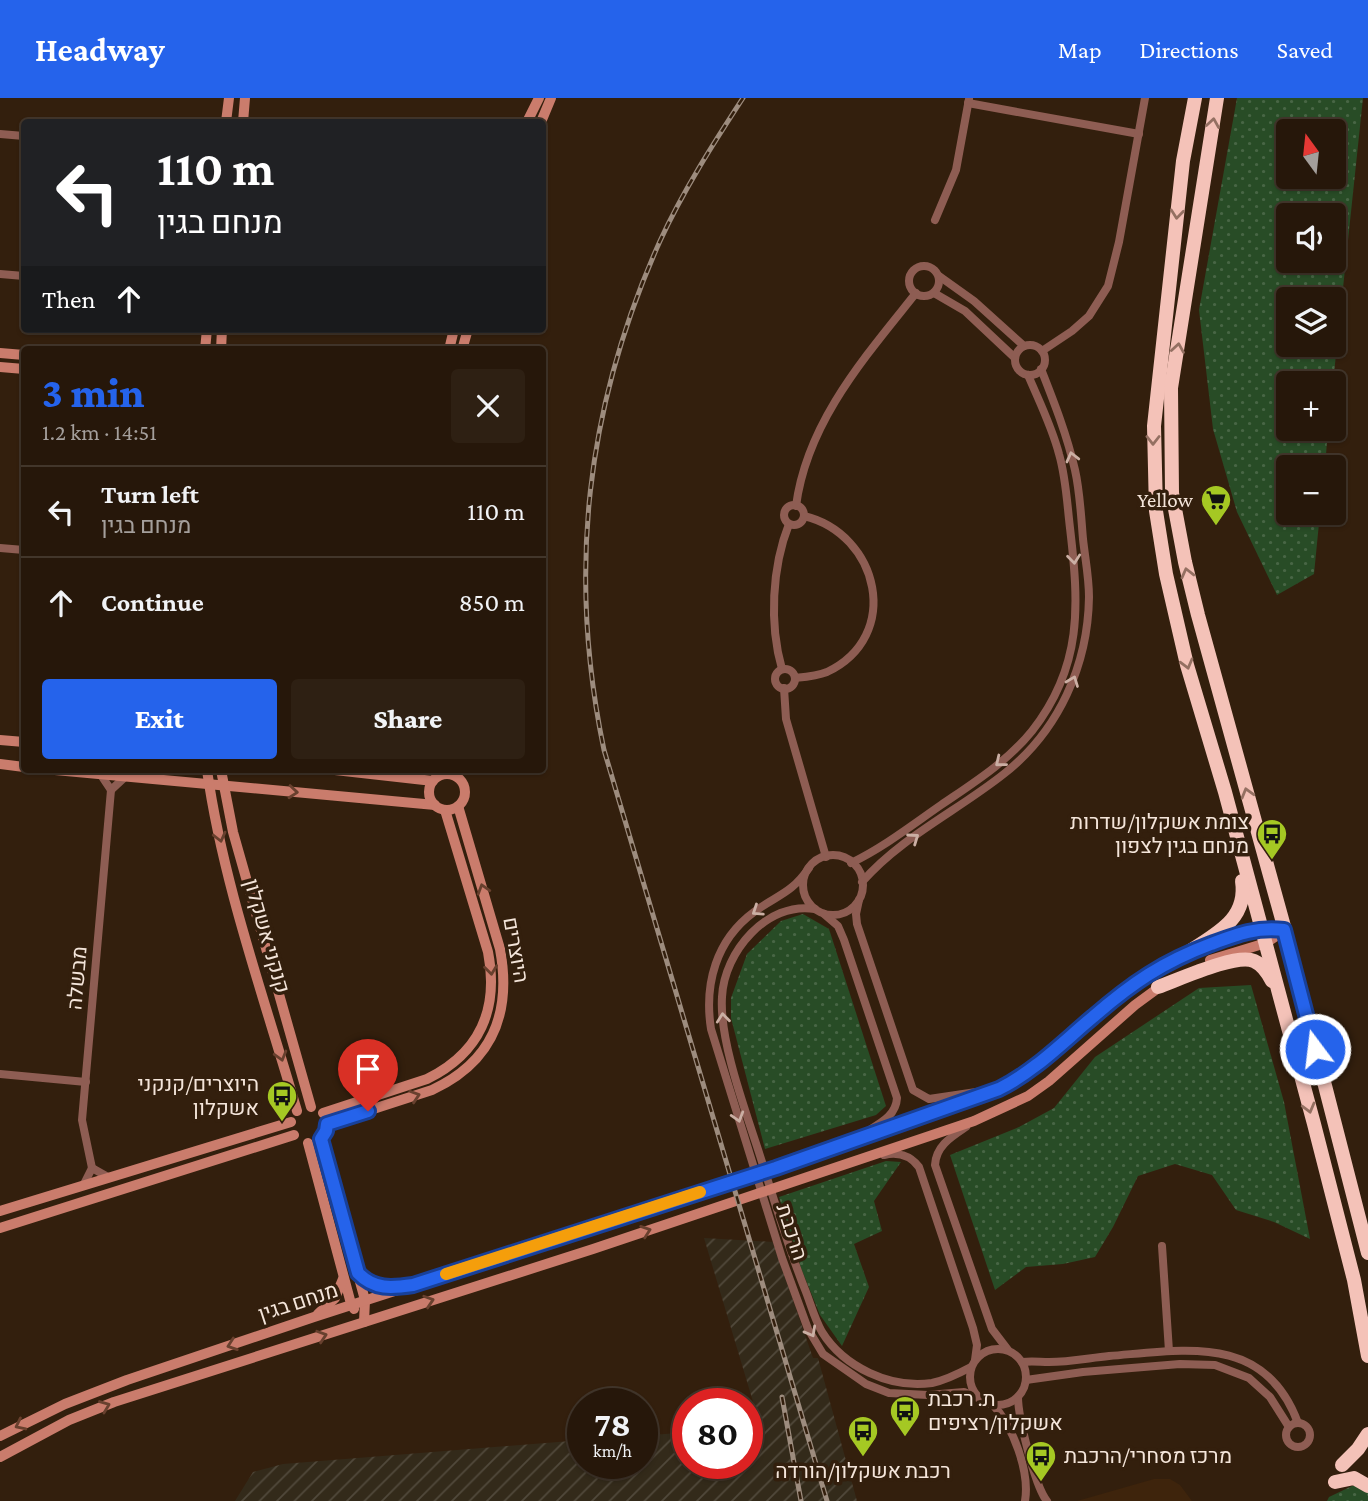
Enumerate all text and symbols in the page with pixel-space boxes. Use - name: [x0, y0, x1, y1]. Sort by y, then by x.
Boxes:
- text: Headway: [35, 31, 165, 68]
- text: Map: [1058, 36, 1102, 63]
- text: Directions: [1140, 36, 1239, 63]
- text: Saved: [1277, 36, 1333, 63]
- one-way arrow: [1205, 117, 1220, 129]
- north arrow: [1276, 119, 1346, 189]
- map controls: [1276, 119, 1346, 525]
- text: 110 m: [157, 141, 274, 196]
- icon: left: [42, 147, 133, 238]
- button: sound: [1276, 203, 1346, 273]
- text: מנחם בגין: [157, 204, 283, 240]
- one-way arrow: [1169, 208, 1184, 219]
- icon: ahead: [110, 280, 148, 318]
- text: Then: [42, 285, 96, 314]
- button: layers: [1276, 287, 1346, 357]
- one-way arrow: [1170, 342, 1185, 354]
- text: 3 min: [42, 369, 145, 416]
- button: close: [451, 369, 525, 443]
- button: +: [1276, 371, 1346, 441]
- text: 1.2 km · 14:51: [42, 419, 157, 445]
- one-way arrow: [1146, 435, 1161, 446]
- one-way arrow: [1066, 451, 1080, 463]
- button: −: [1276, 455, 1346, 525]
- text: Turn left: [101, 480, 199, 509]
- supermarket icon: Yellow: [1199, 483, 1233, 527]
- place label: Yellow: [1137, 488, 1194, 512]
- icon: left: [42, 493, 80, 531]
- text: 110 m: [467, 497, 525, 526]
- text: מנחם בגין: [101, 512, 191, 538]
- one-way arrow: [1066, 553, 1081, 564]
- one-way arrow: [1181, 567, 1195, 579]
- icon: ahead: [42, 584, 80, 622]
- text: Continue: [101, 588, 204, 617]
- text: 850 m: [459, 588, 525, 617]
- one-way arrow: [1179, 658, 1193, 670]
- one-way arrow: [1064, 676, 1078, 688]
- button: Exit: [42, 679, 277, 759]
- button: Share: [291, 679, 525, 759]
- one-way arrow: [995, 754, 1007, 767]
- one-way arrow: [288, 784, 299, 799]
- one-way arrow: [1241, 787, 1255, 799]
- place label: צומת אשקלון/שדרות מנחם בגין לצפון: [1070, 810, 1249, 858]
- bus stop icon: צומת אשקלון/שדרות מנחם בגין לצפון: [1255, 817, 1289, 861]
- one-way arrow: [212, 831, 226, 843]
- one-way arrow: [906, 834, 919, 846]
- street label: קנקני אשקלון: [239, 876, 295, 996]
- one-way arrow: [476, 883, 491, 895]
- one-way arrow: [752, 902, 765, 915]
- street label: היוצרים: [498, 915, 534, 985]
- street label: מבשלה: [62, 945, 92, 1011]
- one-way arrow: [483, 964, 498, 976]
- one-way arrow: [716, 1012, 731, 1023]
- position arrow: [1278, 1012, 1352, 1086]
- pin: [338, 1039, 398, 1111]
- one-way arrow: [273, 1050, 288, 1062]
- icon: arrive: [349, 1050, 387, 1088]
- place label: היוצרים/קנקני אשקלון: [138, 1072, 259, 1120]
- bus stop icon: היוצרים/קנקני אשקלון: [265, 1079, 299, 1123]
- one-way arrow: [409, 1090, 421, 1104]
- one-way arrow: [1301, 1102, 1316, 1114]
- one-way arrow: [730, 1111, 744, 1123]
- street label: הרכבת: [772, 1201, 812, 1263]
- one-way arrow: [639, 1225, 651, 1239]
- street label: מנחם בגין: [255, 1278, 341, 1326]
- one-way arrow: [423, 1295, 435, 1310]
- one-way arrow: [803, 1325, 816, 1338]
- one-way arrow: [315, 1330, 327, 1344]
- one-way arrow: [227, 1337, 239, 1351]
- place label: ת. רכבת אשקלון/רציפים: [928, 1387, 1063, 1435]
- speed limit sign: 80: [672, 1388, 763, 1479]
- bus stop icon: ת. רכבת אשקלון/רציפים: [888, 1394, 922, 1438]
- one-way arrow: [99, 1400, 111, 1414]
- text: 78: [594, 1405, 631, 1444]
- bus stop icon: רכבת אשקלון/הורדה: [846, 1414, 880, 1458]
- one-way arrow: [15, 1417, 27, 1431]
- bus stop icon: מרכז מסחרי/הרכבת: [1024, 1439, 1058, 1483]
- text: km/h: [593, 1441, 632, 1461]
- place label: מרכז מסחרי/הרכבת: [1064, 1444, 1232, 1468]
- place label: רכבת אשקלון/הורדה: [775, 1459, 951, 1483]

